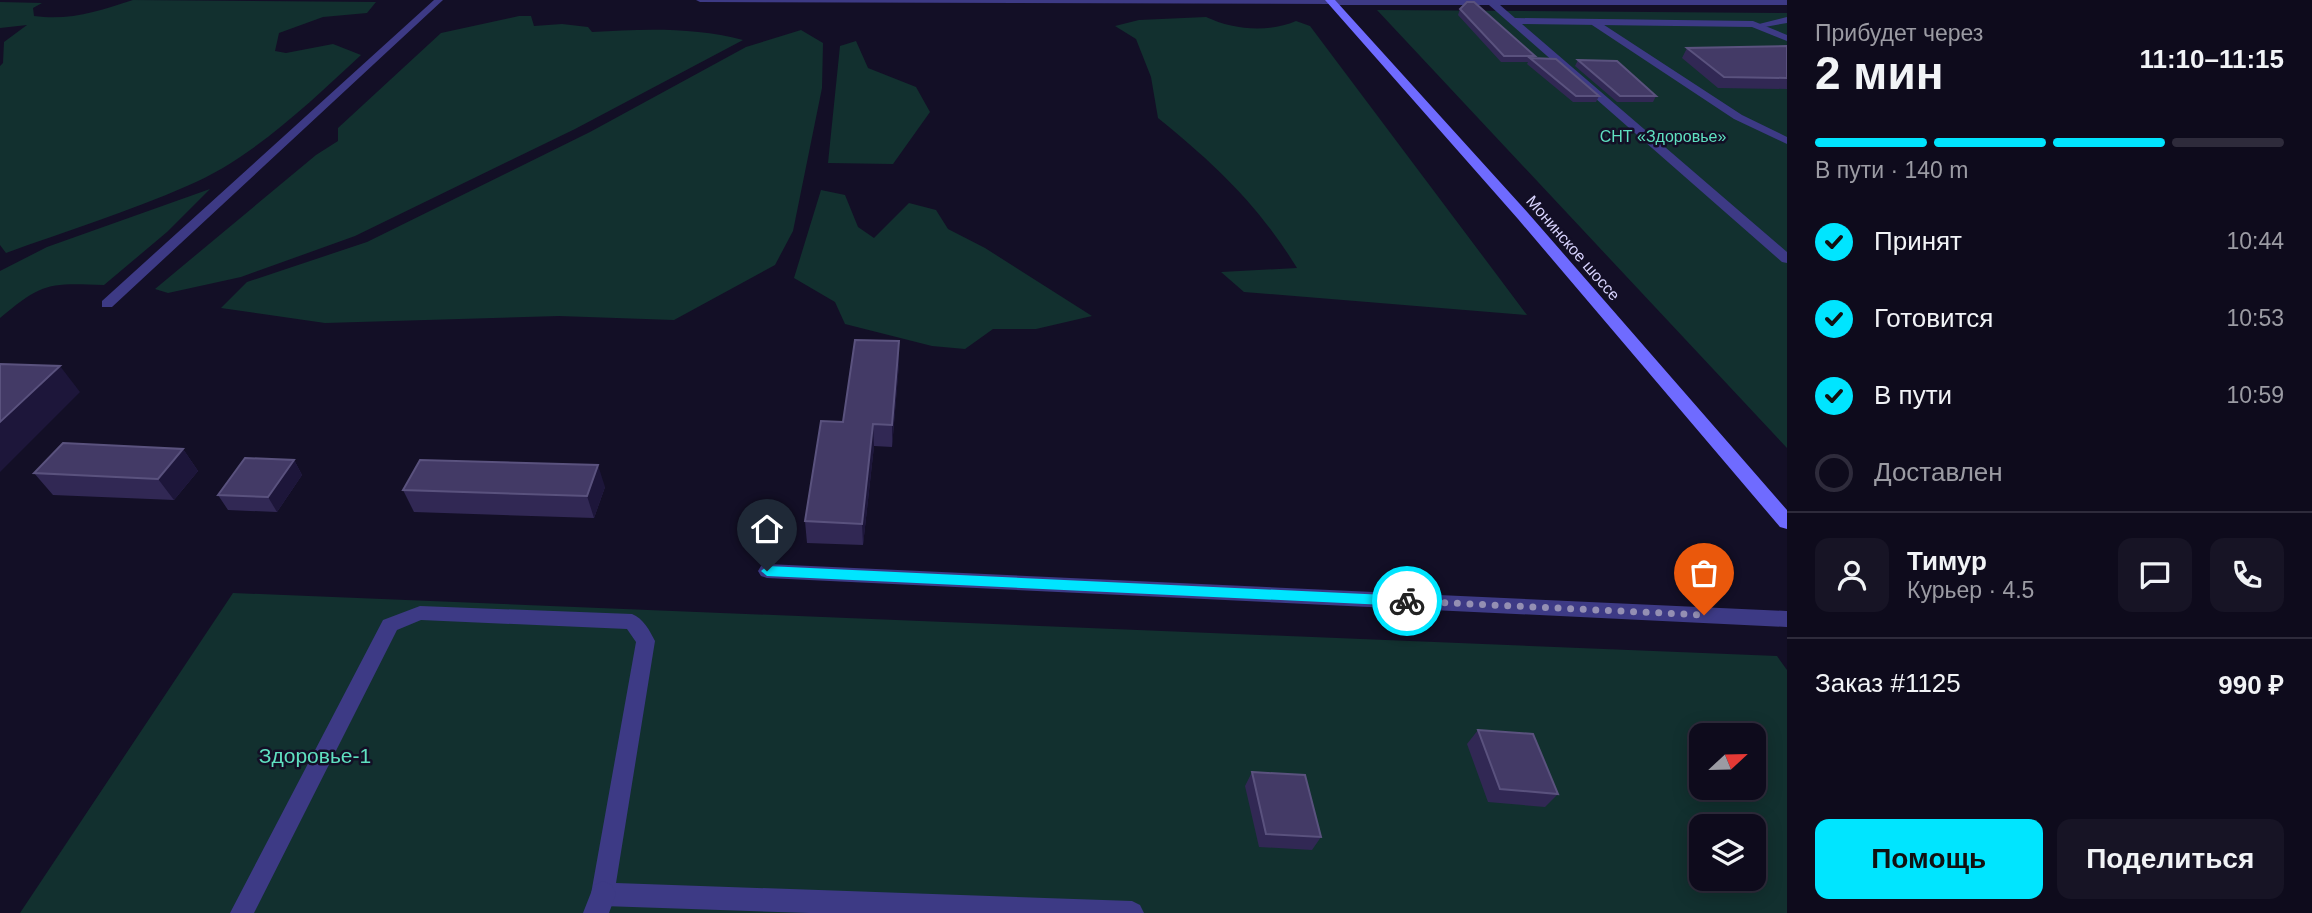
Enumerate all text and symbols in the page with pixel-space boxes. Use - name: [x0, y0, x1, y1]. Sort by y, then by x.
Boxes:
- text: Прибудет через: [1815, 20, 1983, 46]
- text: 11:10–11:15: [2139, 44, 2284, 74]
- text: 2 мин: [1815, 47, 1943, 99]
- park label: СНТ «Здоровье»: [1600, 128, 1726, 145]
- text: В пути · 140 m: [1815, 157, 1968, 183]
- street label: Монинское шоссе: [1523, 192, 1623, 304]
- icon: check: [1815, 223, 1853, 261]
- text: Принят: [1874, 226, 1962, 256]
- text: 10:44: [2226, 228, 2284, 254]
- icon: check: [1815, 300, 1853, 338]
- text: Готовится: [1874, 303, 1993, 333]
- text: 10:53: [2226, 305, 2284, 331]
- icon: check: [1815, 377, 1853, 415]
- text: В пути: [1874, 380, 1952, 410]
- text: 10:59: [2226, 382, 2284, 408]
- text: Доставлен: [1874, 457, 2003, 487]
- pin: [737, 499, 797, 571]
- icon: home: [748, 510, 786, 548]
- button: person: [1815, 538, 1889, 612]
- button: chat: [2118, 538, 2192, 612]
- button: phone: [2210, 538, 2284, 612]
- pin: [1674, 543, 1734, 615]
- text: Тимур: [1907, 546, 1987, 576]
- icon: bag: [1685, 554, 1723, 592]
- courier: [1372, 566, 1442, 636]
- text: Курьер · 4.5: [1907, 577, 2034, 603]
- icon: bike: [1388, 582, 1426, 620]
- text: Заказ #1125: [1815, 668, 1961, 698]
- text: 990 ₽: [2218, 670, 2284, 700]
- north arrow: [1689, 723, 1766, 800]
- map controls: [1689, 723, 1766, 891]
- park label: Здоровье-1: [259, 744, 371, 767]
- button: layers: [1689, 814, 1766, 891]
- button: Помощь: [1815, 819, 2043, 899]
- button: Поделиться: [2057, 819, 2284, 899]

